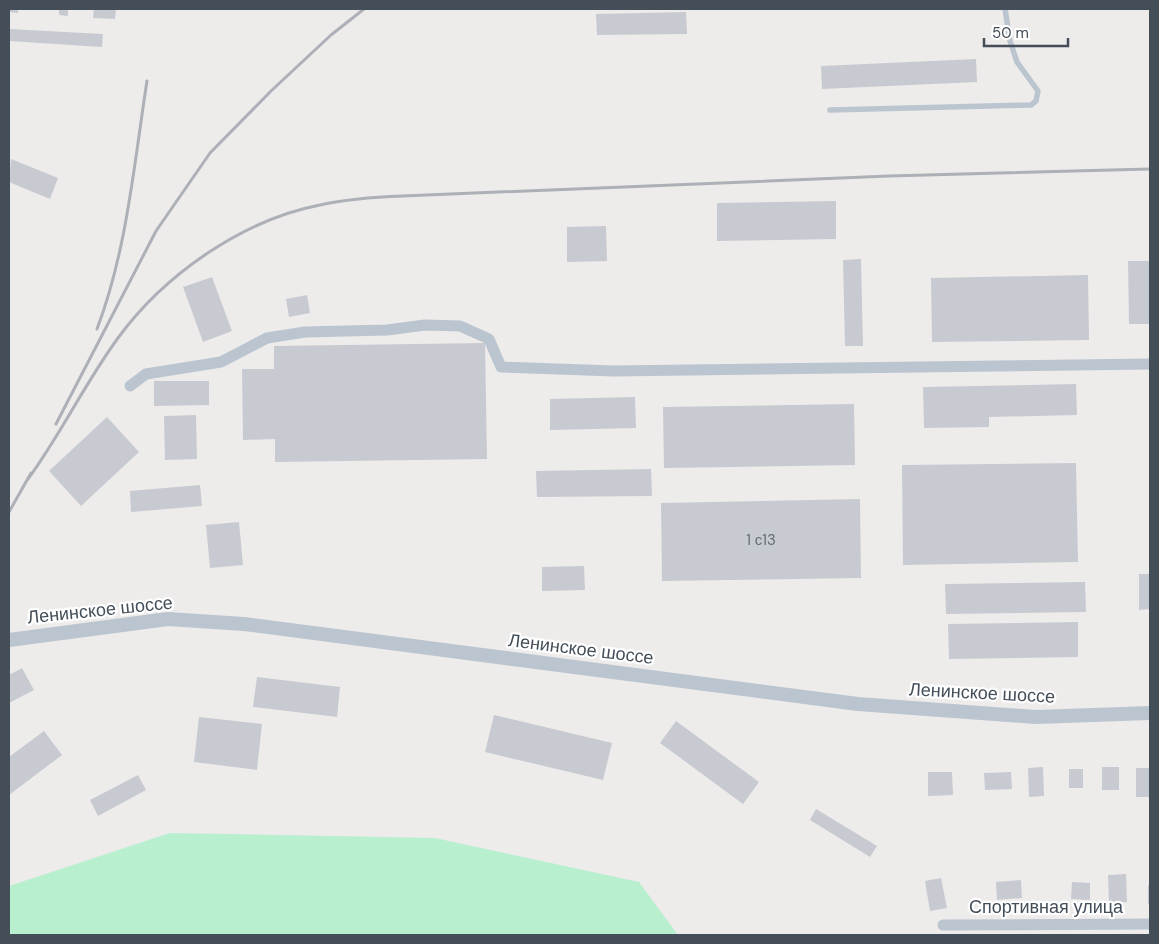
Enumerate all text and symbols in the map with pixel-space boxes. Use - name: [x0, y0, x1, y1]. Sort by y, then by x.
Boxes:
- scale bar: [984, 15, 1068, 47]
- text: 50 m: [992, 23, 1029, 43]
- house number: 1 с13: [746, 530, 776, 550]
- street label: Ленинское шоссе: [26, 590, 174, 630]
- street label: Ленинское шоссе: [507, 628, 655, 670]
- street label: Ленинское шоссе: [908, 677, 1056, 709]
- street label: Спортивная улица: [969, 895, 1124, 919]

